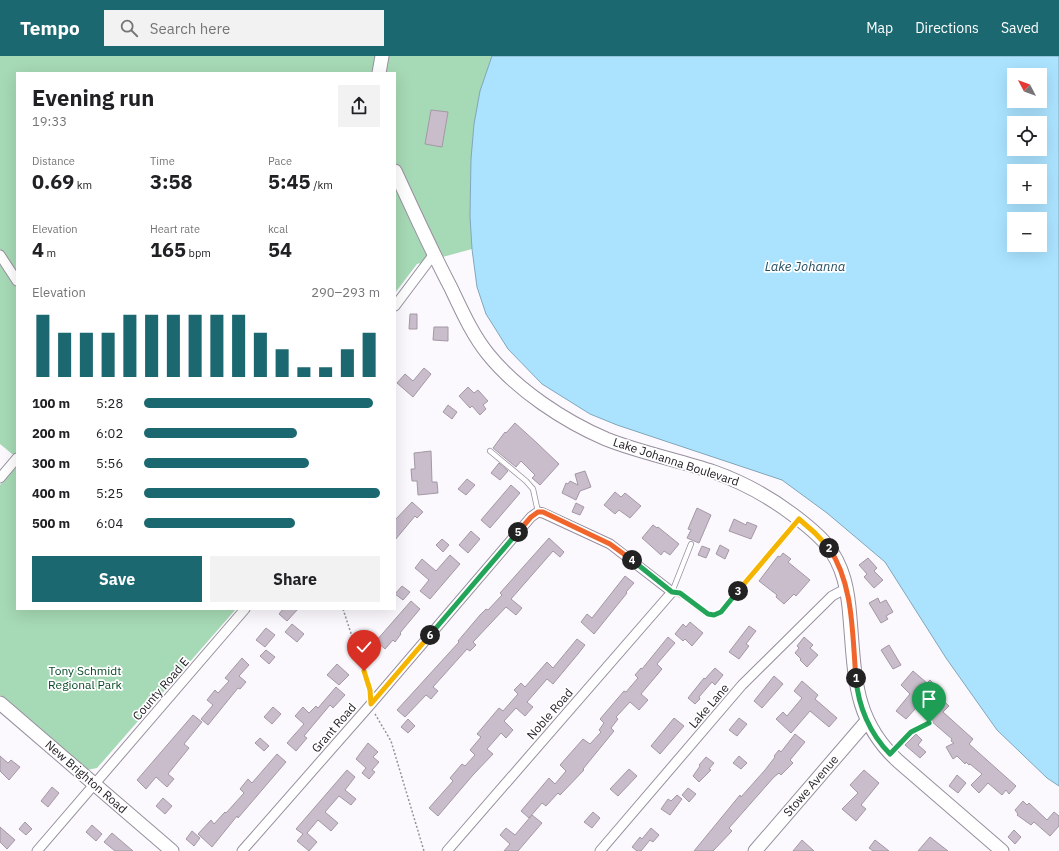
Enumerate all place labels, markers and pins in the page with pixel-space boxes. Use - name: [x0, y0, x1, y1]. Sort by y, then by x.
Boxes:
- pin: 5: [508, 522, 528, 542]
- pin: 2: [819, 538, 839, 558]
- pin: 4: [622, 550, 642, 570]
- pin: 3: [728, 581, 748, 601]
- pin: 6: [420, 625, 440, 645]
- pin: [347, 630, 381, 671]
- pin: 1: [846, 668, 866, 688]
- pin: [912, 682, 946, 723]

